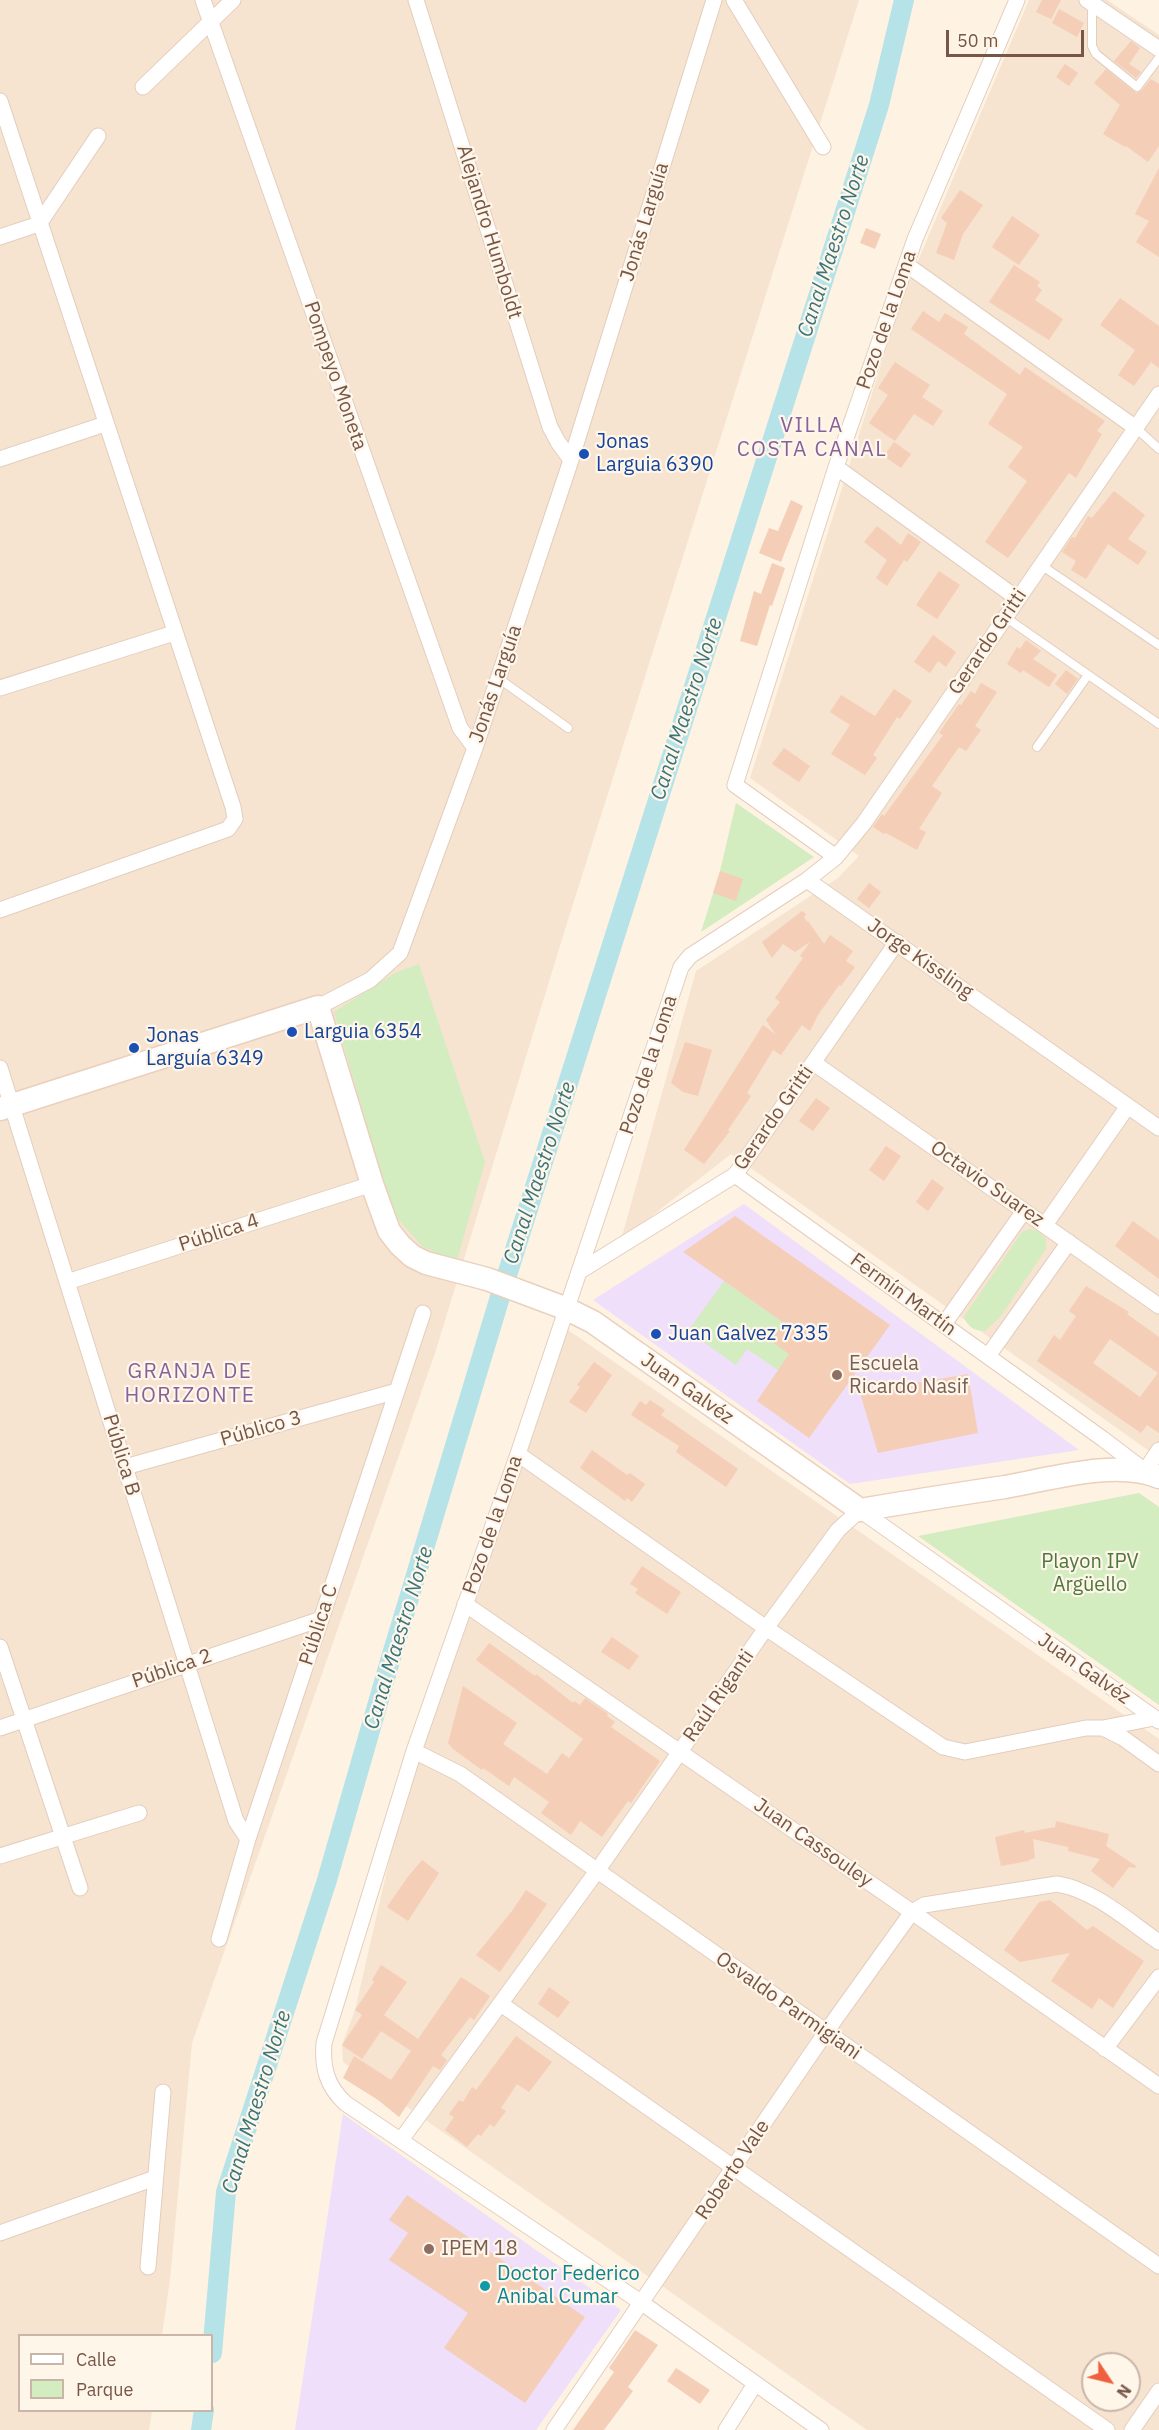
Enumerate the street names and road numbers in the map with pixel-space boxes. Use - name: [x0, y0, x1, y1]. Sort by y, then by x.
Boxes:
- street label: Alejandro Humboldt: [451, 142, 527, 322]
- street label: Jonás Larguía: [616, 160, 674, 284]
- street label: Pozo de la Loma: [852, 247, 922, 393]
- street label: Pompeyo Moneta: [298, 298, 372, 454]
- street label: Gerardo Gritti: [944, 584, 1032, 700]
- street label: Jonás Larguía: [465, 622, 527, 746]
- street label: Jorge Kissling: [862, 914, 978, 1004]
- street label: Pozo de la Loma: [615, 992, 683, 1138]
- street label: Gerardo Gritti: [729, 1061, 819, 1175]
- street label: Octavio Suarez: [925, 1136, 1049, 1232]
- street label: Pública 4: [176, 1209, 262, 1257]
- street label: Fermín Martín: [845, 1248, 961, 1342]
- street label: Juan Galvéz: [636, 1348, 738, 1430]
- street label: Público 3: [218, 1406, 304, 1452]
- street label: Pública B: [97, 1411, 145, 1499]
- street label: Pozo de la Loma: [458, 1452, 528, 1598]
- street label: Pública C: [295, 1582, 343, 1668]
- street label: Juan Galvéz: [1033, 1628, 1135, 1710]
- street label: Pública 2: [129, 1644, 215, 1694]
- street label: Raúl Riganti: [678, 1645, 760, 1747]
- street label: Juan Cassouley: [749, 1793, 877, 1893]
- street label: Osvaldo Parmigiani: [711, 1947, 865, 2065]
- street label: Roberto Vale: [691, 2116, 775, 2224]

